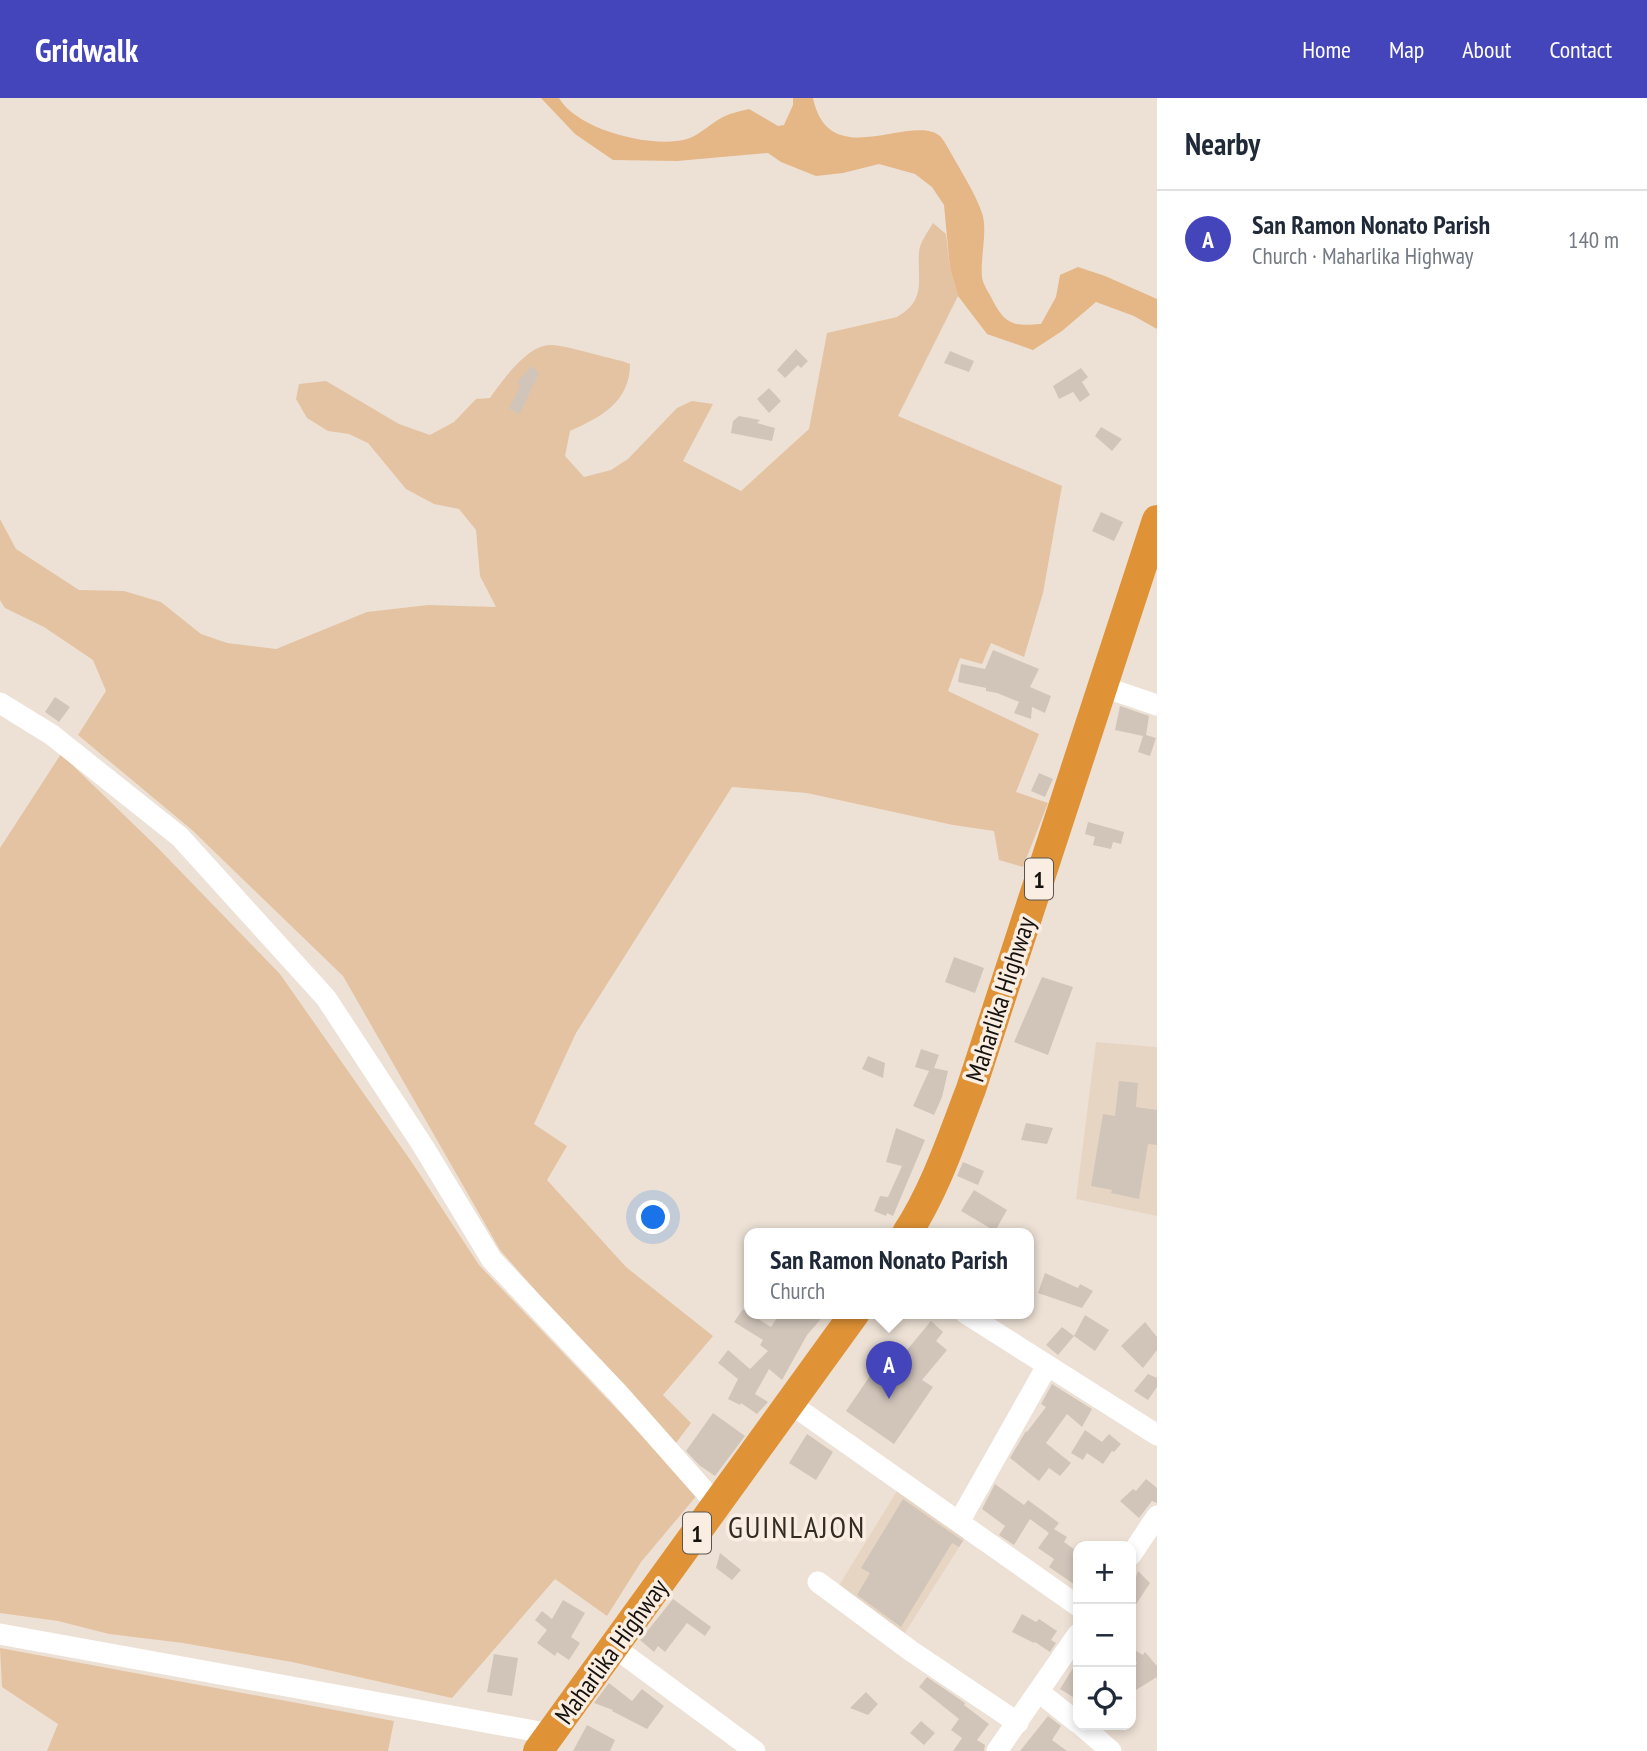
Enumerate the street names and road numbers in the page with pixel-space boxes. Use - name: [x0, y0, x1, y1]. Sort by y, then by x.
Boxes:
- road number: 1: [1025, 858, 1053, 900]
- street label: Maharlika Highway: [958, 912, 1042, 1086]
- road number: 1: [683, 1512, 711, 1554]
- street label: Maharlika Highway: [547, 1572, 675, 1730]

